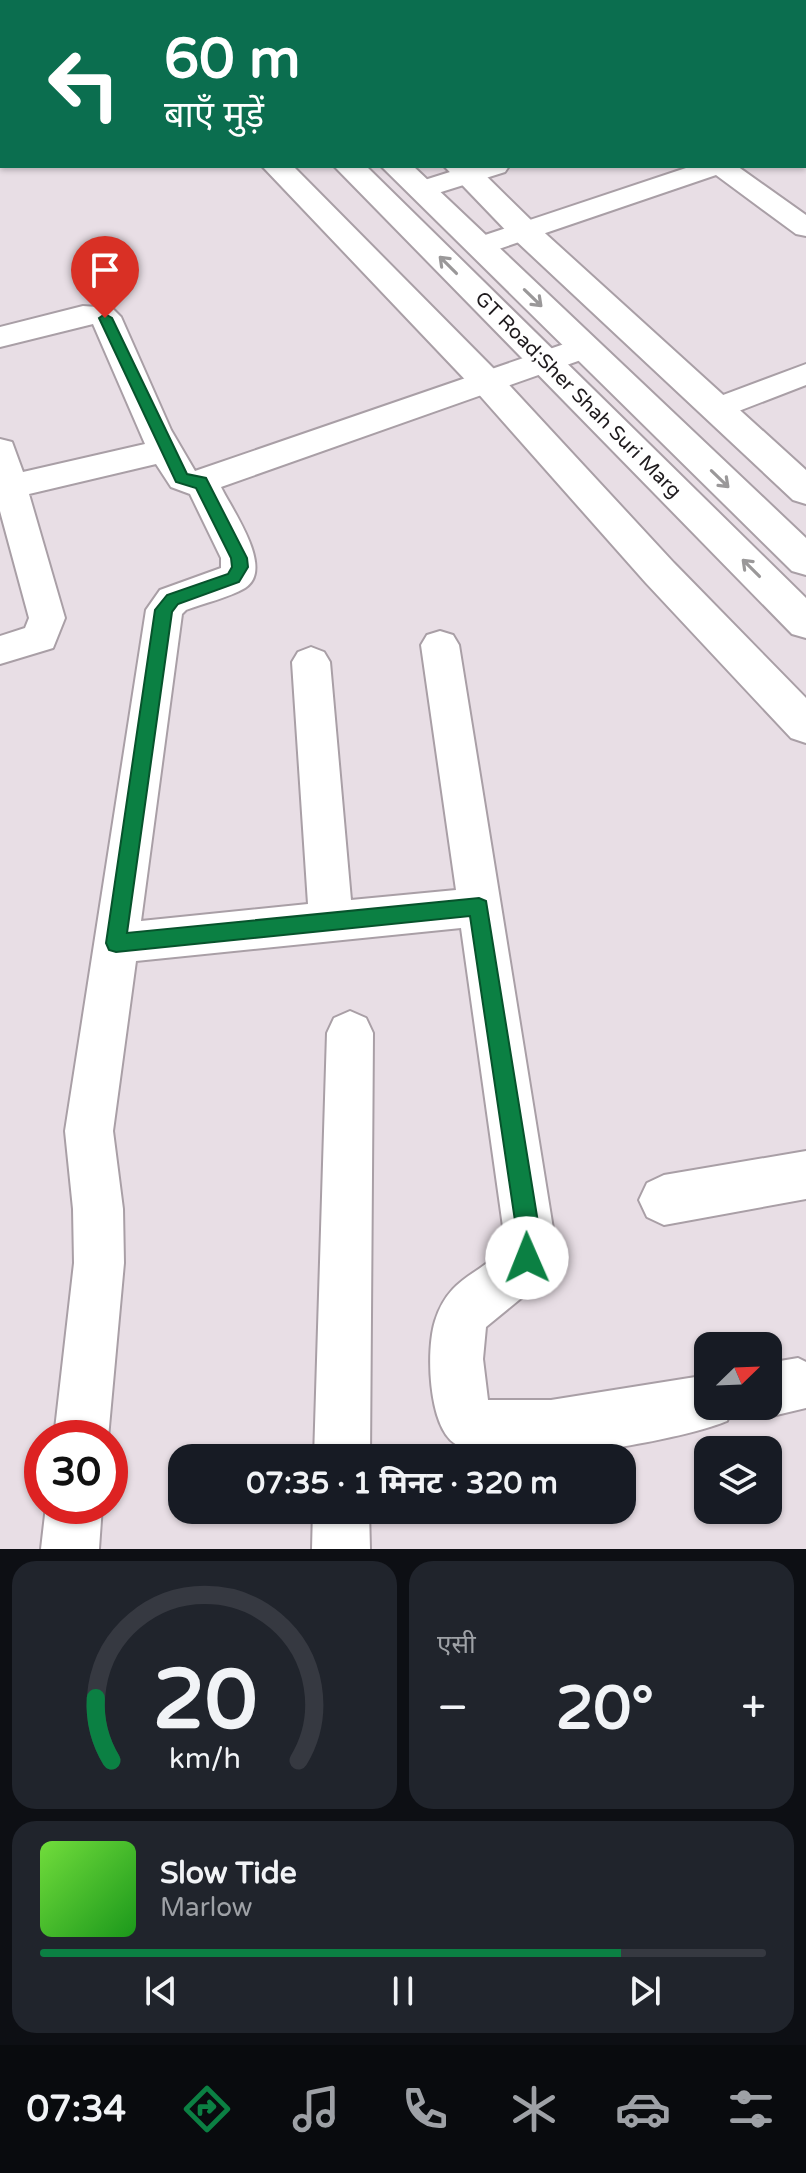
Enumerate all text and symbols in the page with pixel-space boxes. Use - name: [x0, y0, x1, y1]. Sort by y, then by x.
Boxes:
- text: 60 m: [164, 26, 300, 93]
- icon: left: [32, 32, 136, 136]
- text: बाएँ मुड़ें: [164, 94, 264, 137]
- pin: [71, 236, 139, 318]
- icon: arrive: [83, 248, 127, 292]
- one-way arrow: [439, 256, 458, 275]
- street label: GT Road;Sher Shah Suri Marg: [470, 287, 686, 503]
- one-way arrow: [523, 288, 542, 307]
- one-way arrow: [710, 469, 730, 488]
- one-way arrow: [742, 559, 761, 578]
- position arrow: [485, 1216, 569, 1300]
- north arrow: [694, 1332, 782, 1420]
- map controls: [694, 1332, 782, 1524]
- speed limit sign: 30: [24, 1420, 128, 1524]
- button: layers: [694, 1436, 782, 1524]
- text: 07:35 · 1 मिनट · 320 m: [246, 1465, 558, 1502]
- text: एसी: [437, 1629, 476, 1660]
- text: 20: [152, 1651, 257, 1751]
- text: 20°: [556, 1673, 654, 1745]
- text: −: [437, 1682, 468, 1735]
- text: +: [741, 1682, 766, 1735]
- text: km/h: [169, 1742, 240, 1776]
- text: Slow Tide: [160, 1855, 297, 1892]
- text: Marlow: [160, 1892, 252, 1923]
- icon: previous: [139, 1969, 183, 2013]
- icon: pause: [381, 1969, 425, 2013]
- icon: next: [623, 1969, 667, 2013]
- icon: directions: [179, 2081, 235, 2137]
- icon: music: [288, 2081, 344, 2137]
- icon: phone: [397, 2081, 453, 2137]
- icon: climate: [506, 2081, 562, 2137]
- icon: car: [615, 2081, 671, 2137]
- icon: filters: [723, 2081, 779, 2137]
- text: 07:34: [26, 2088, 126, 2131]

